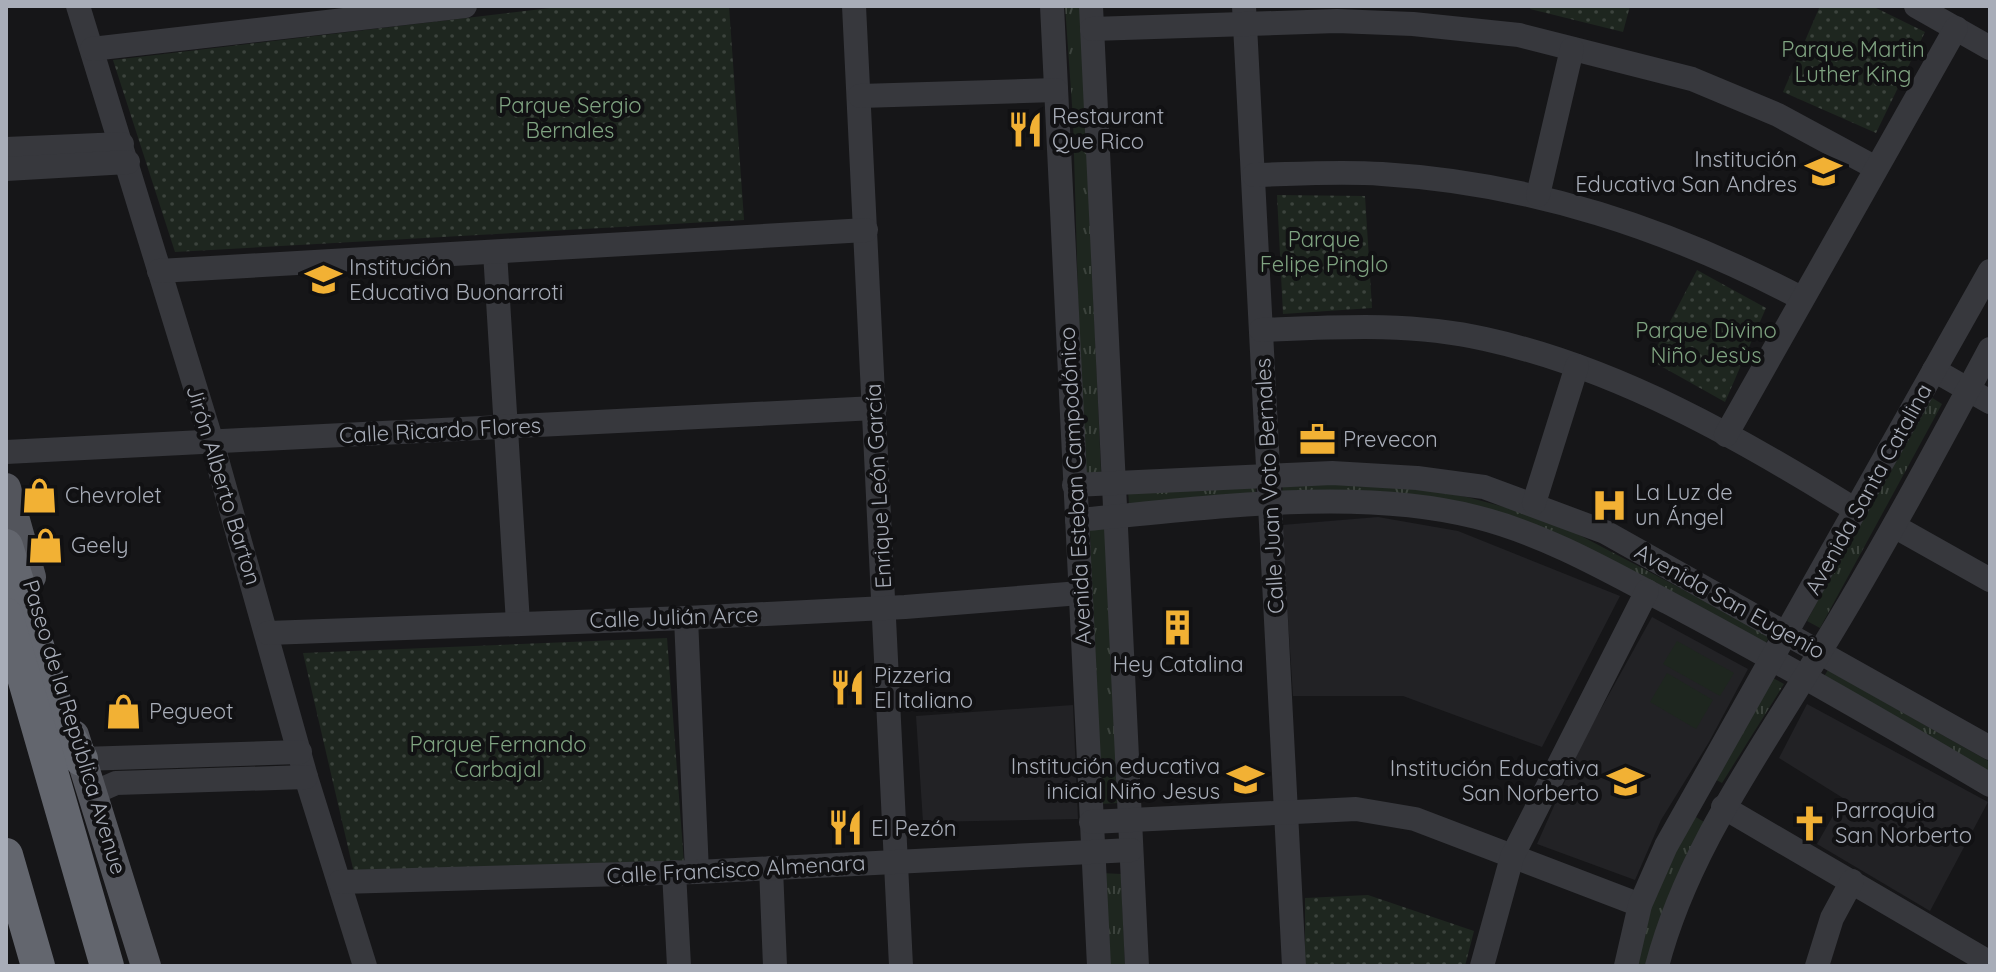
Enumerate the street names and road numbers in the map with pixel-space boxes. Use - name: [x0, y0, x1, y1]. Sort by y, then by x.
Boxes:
- street label: Avenida Esteban Campodónico: [1053, 326, 1097, 646]
- street label: Calle Juan Voto Bernales: [1248, 357, 1290, 615]
- street label: Avenida Santa Catalina: [1798, 378, 1938, 600]
- street label: Jirón Alberto Barton: [180, 382, 268, 588]
- street label: Enrique León García: [859, 383, 897, 589]
- street label: Calle Ricardo Flores: [338, 411, 542, 449]
- street label: Avenida San Eugenio: [1630, 537, 1830, 665]
- street label: Paseo de la República Avenue: [17, 576, 133, 878]
- street label: Calle Julián Arce: [589, 600, 759, 634]
- street label: Calle Francisco Almenara: [606, 848, 866, 890]

